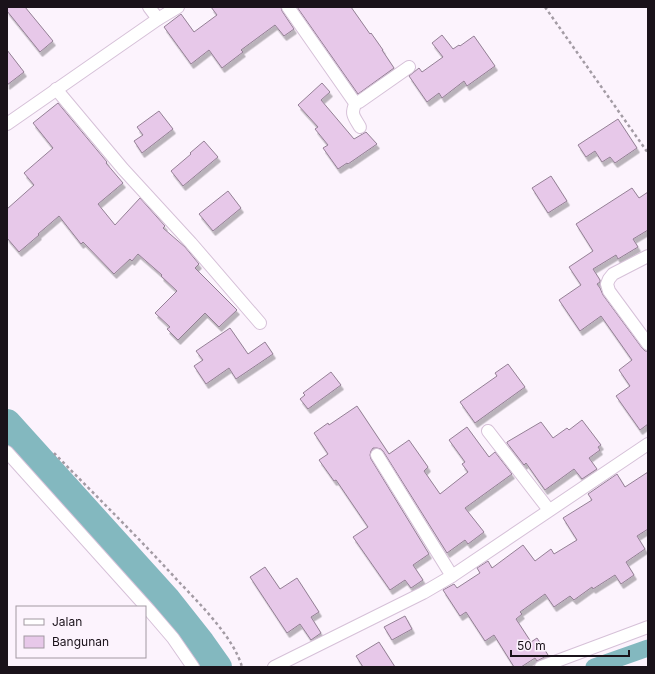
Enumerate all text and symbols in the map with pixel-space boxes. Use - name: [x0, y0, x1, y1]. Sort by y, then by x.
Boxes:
- legend: [16, 606, 146, 658]
- text: Jalan: [52, 614, 82, 629]
- scale bar: [511, 632, 629, 658]
- text: Bangunan: [52, 634, 109, 649]
- text: 50 m: [517, 638, 546, 653]

